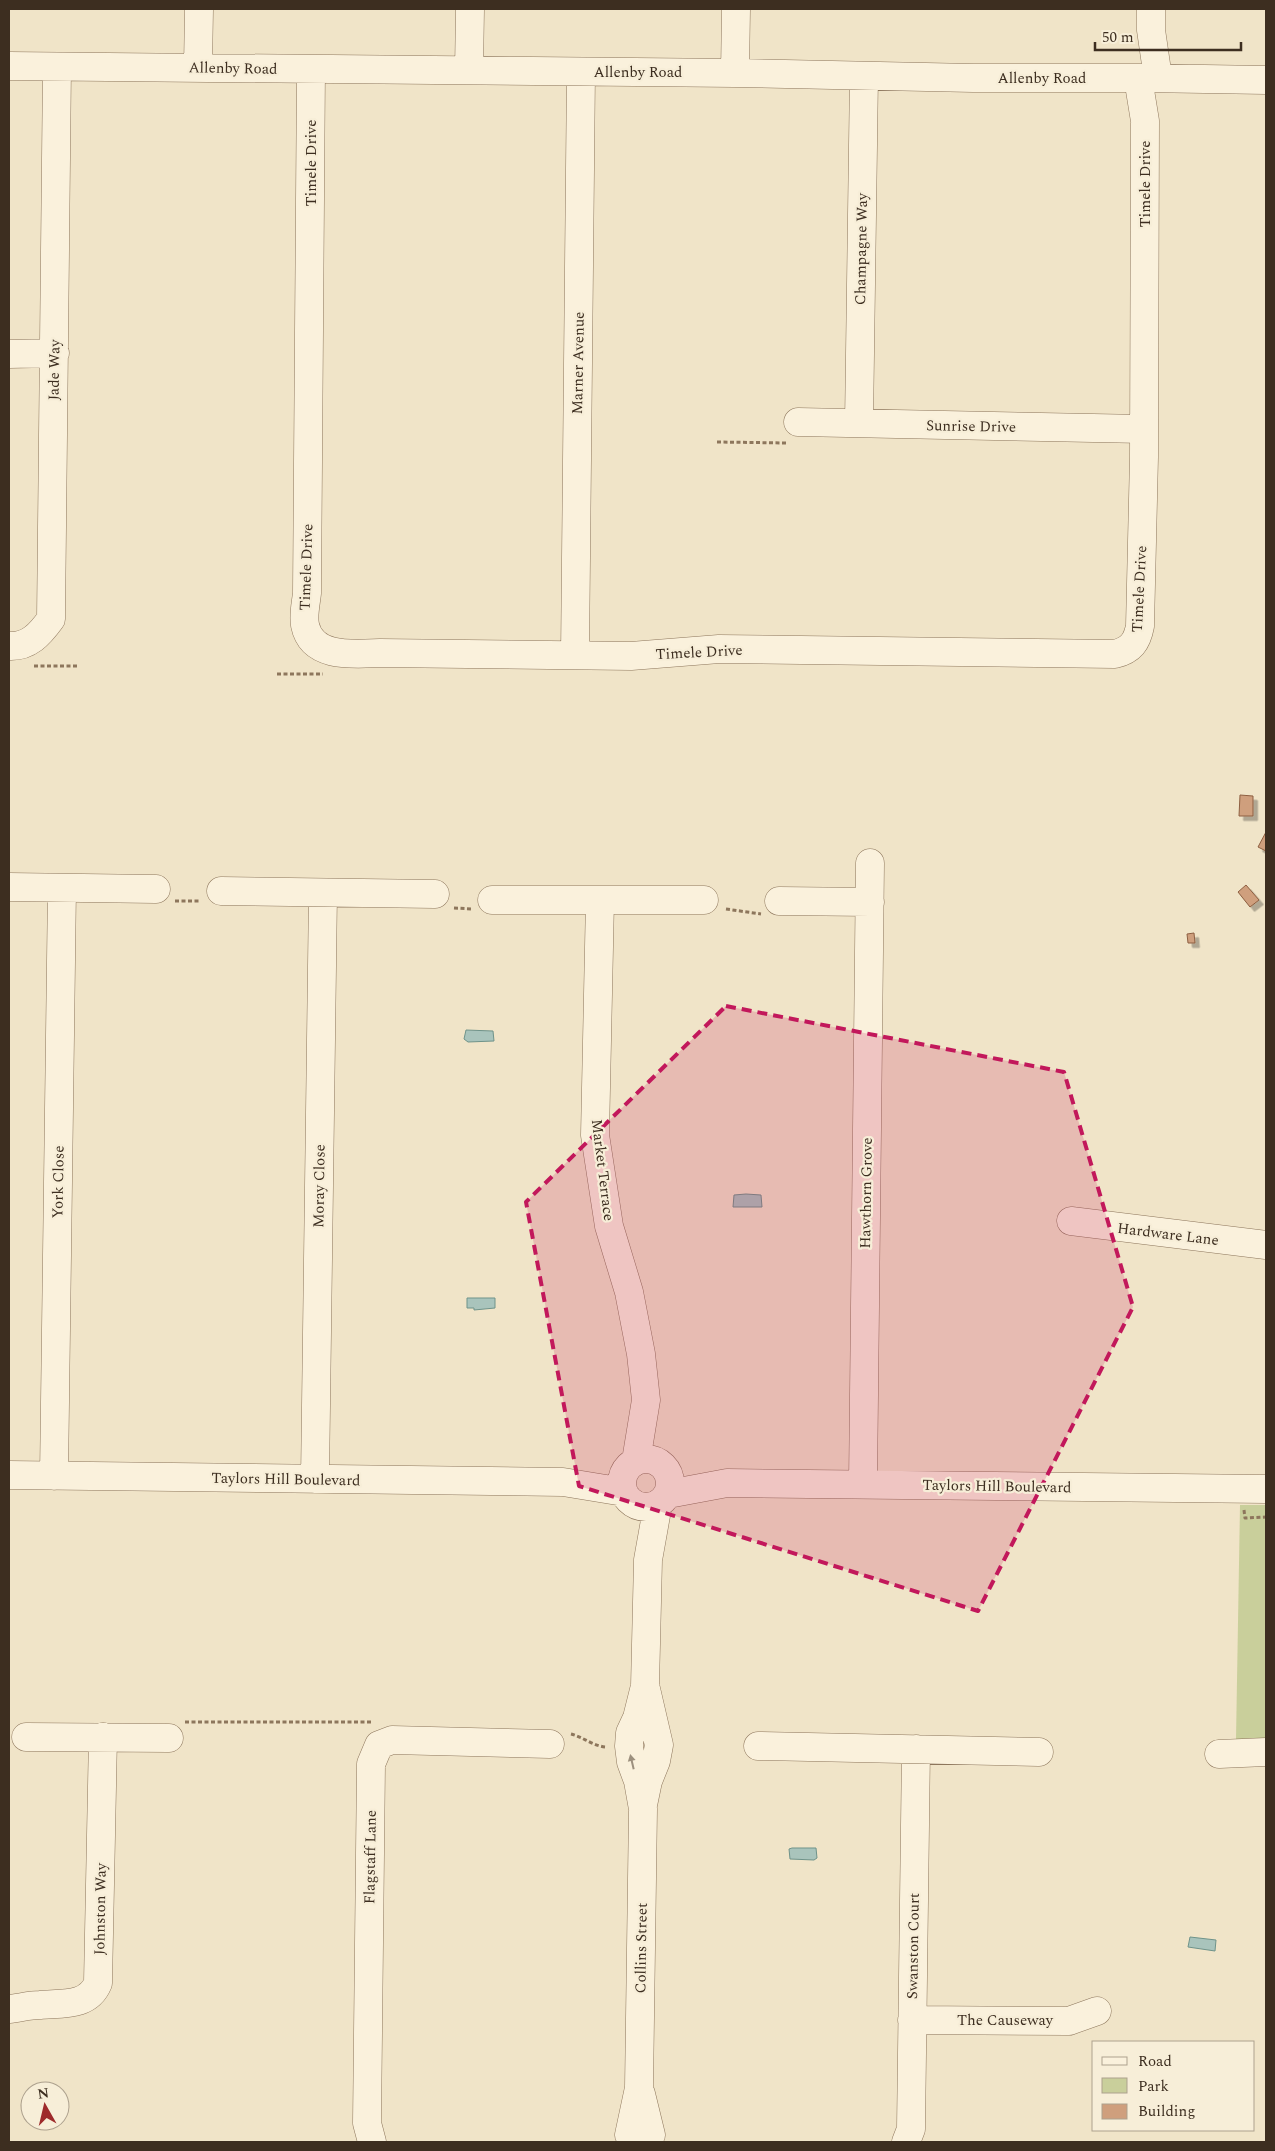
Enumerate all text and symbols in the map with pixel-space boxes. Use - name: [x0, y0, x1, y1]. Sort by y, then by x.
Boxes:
- scale bar: [1095, 20, 1241, 52]
- text: 50 m: [1102, 26, 1134, 49]
- street label: Allenby Road: [188, 56, 278, 81]
- street label: Allenby Road: [594, 61, 682, 84]
- street label: Allenby Road: [998, 67, 1086, 90]
- street label: Timele Drive: [300, 119, 323, 207]
- street label: Timele Drive: [1134, 140, 1157, 228]
- street label: Champagne Way: [849, 192, 874, 305]
- street label: Marner Avenue: [566, 311, 591, 415]
- street label: Jade Way: [42, 339, 67, 401]
- street label: Sunrise Drive: [926, 414, 1016, 439]
- street label: Timele Drive: [293, 523, 320, 611]
- street label: Timele Drive: [1126, 545, 1153, 633]
- street label: Timele Drive: [655, 639, 743, 666]
- street label: Market Terrace: [585, 1118, 620, 1222]
- street label: Hawthorn Grove: [854, 1137, 879, 1249]
- street label: Moray Close: [307, 1144, 332, 1228]
- street label: York Close: [46, 1145, 71, 1219]
- street label: Hardware Lane: [1116, 1217, 1220, 1252]
- street label: Taylors Hill Boulevard: [211, 1467, 361, 1492]
- street label: Taylors Hill Boulevard: [922, 1474, 1072, 1499]
- one-way arrow: [628, 1754, 636, 1769]
- street label: Flagstaff Lane: [358, 1810, 383, 1904]
- street label: Johnston Way: [88, 1862, 113, 1955]
- street label: Swanston Court: [901, 1893, 926, 1999]
- street label: Collins Street: [629, 1902, 654, 1994]
- street label: The Causeway: [957, 2009, 1054, 2032]
- legend: [1092, 2041, 1255, 2131]
- text: Road: [1138, 2050, 1172, 2073]
- text: Park: [1138, 2075, 1169, 2098]
- north arrow: [20, 2081, 70, 2131]
- text: N: [36, 2082, 50, 2105]
- text: Building: [1138, 2100, 1195, 2123]

